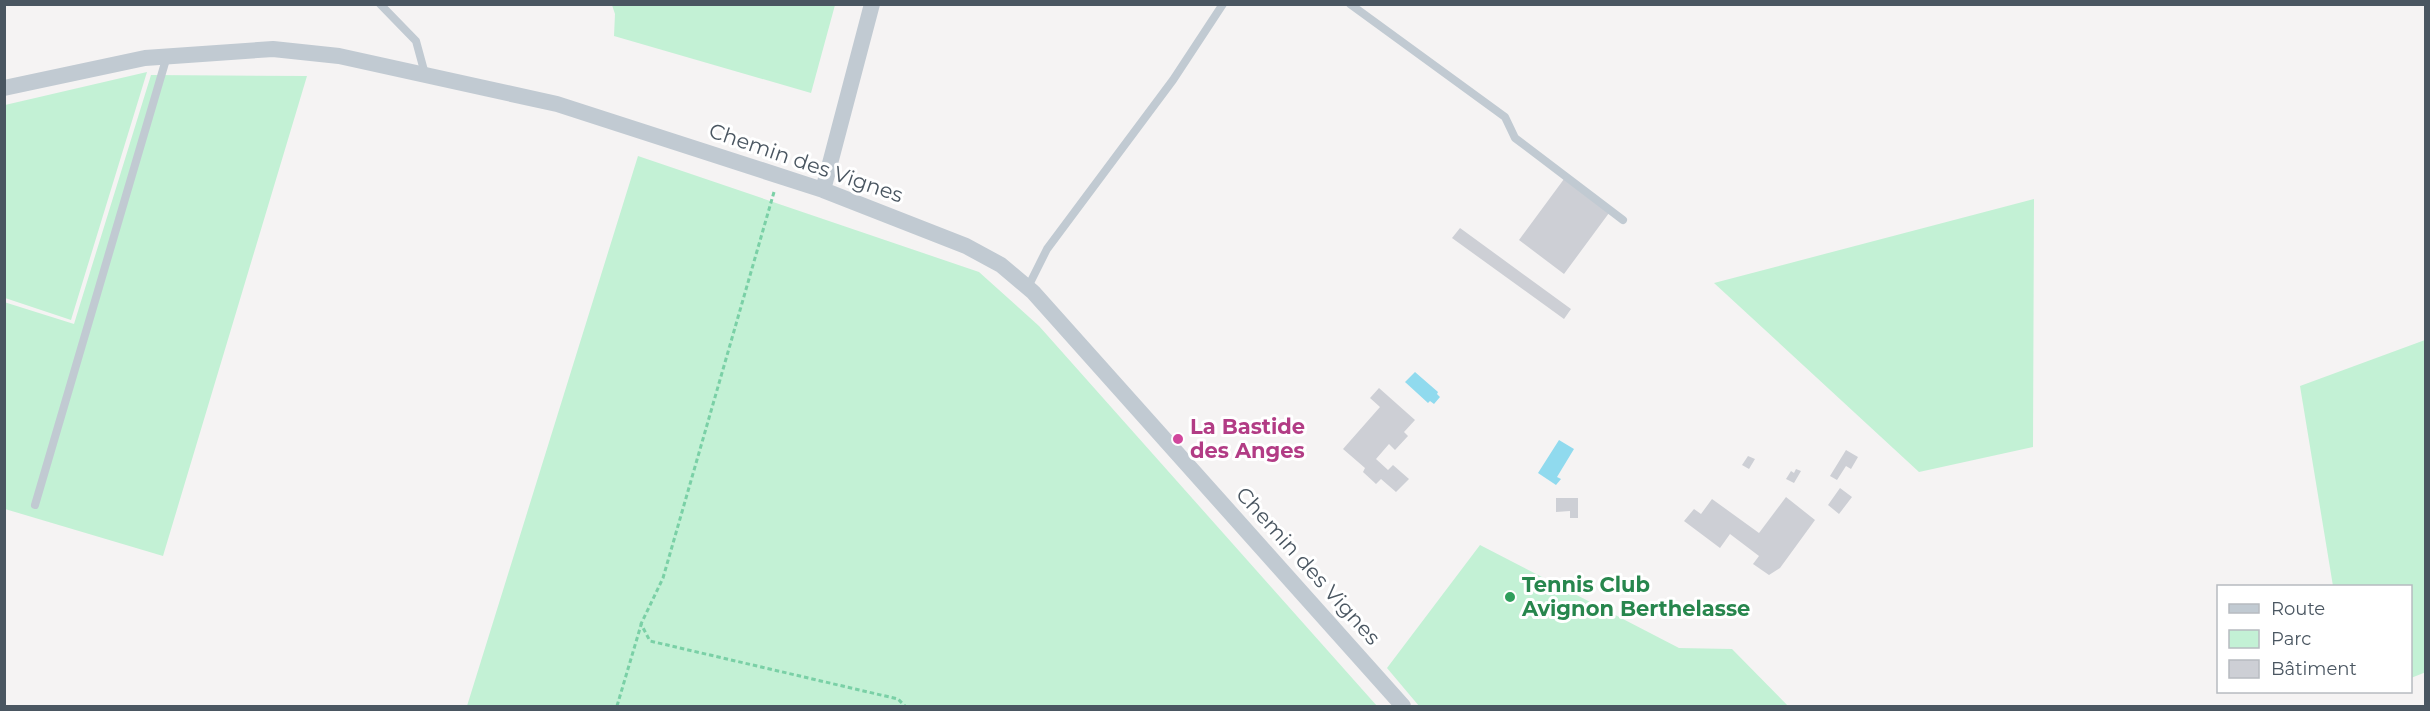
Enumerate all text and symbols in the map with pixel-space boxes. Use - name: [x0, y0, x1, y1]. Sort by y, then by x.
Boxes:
- street label: Chemin des Vignes: [706, 118, 906, 207]
- place label: La Bastide des Anges: [1190, 414, 1305, 463]
- marker: La Bastide des Anges: [1171, 432, 1185, 446]
- street label: Chemin des Vignes: [1231, 482, 1386, 650]
- place label: Tennis Club Avignon Berthelasse: [1521, 572, 1750, 621]
- legend: [2217, 585, 2412, 693]
- marker: Tennis Club Avignon Berthelasse: [1503, 590, 1517, 604]
- text: Route: [2271, 598, 2325, 620]
- text: Parc: [2271, 628, 2311, 650]
- text: Bâtiment: [2271, 658, 2357, 680]

